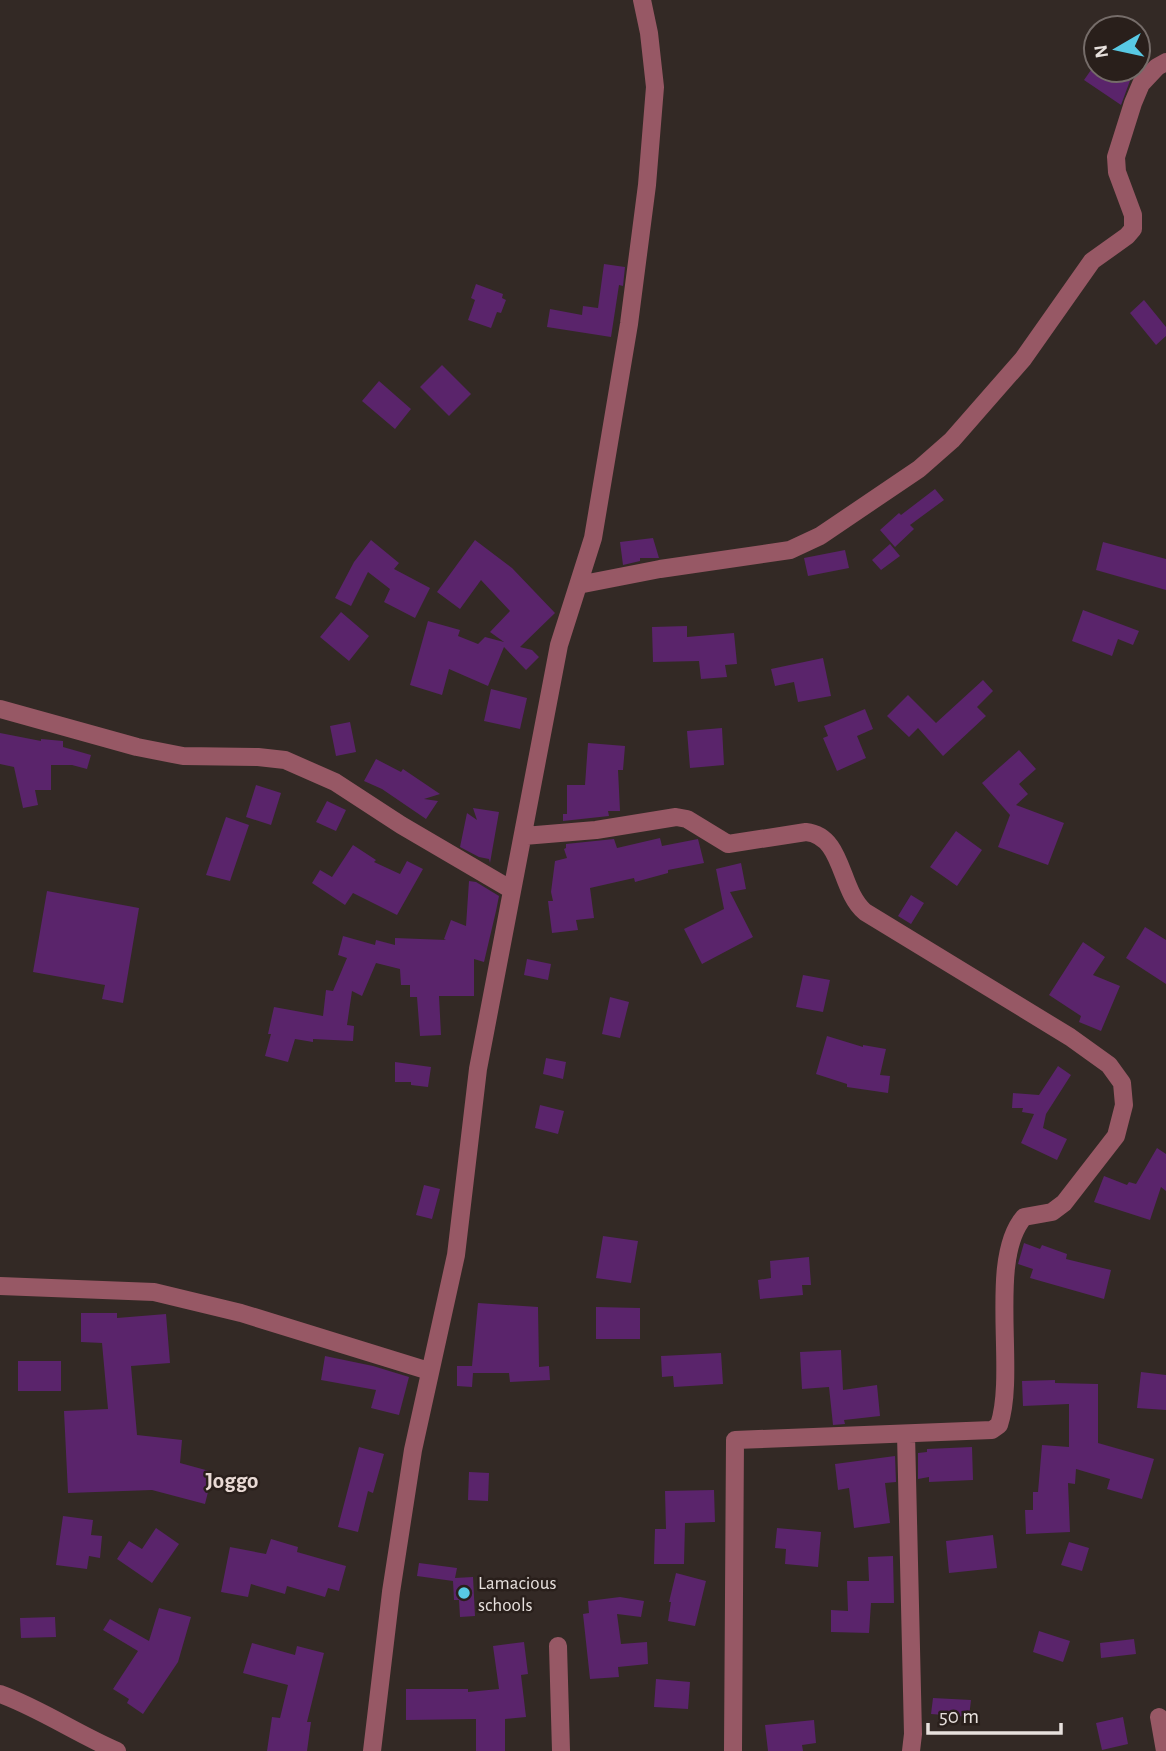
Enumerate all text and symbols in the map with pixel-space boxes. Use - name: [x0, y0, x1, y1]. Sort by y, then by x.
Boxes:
- north arrow: [1082, 14, 1152, 84]
- text: N: [1091, 43, 1112, 59]
- district label: Joggo: [206, 1470, 258, 1493]
- place label: Lamacious schools: [478, 1574, 556, 1615]
- marker: Lamacious schools: [456, 1585, 472, 1601]
- scale bar: [928, 1692, 1061, 1736]
- text: 50 m: [939, 1706, 979, 1727]

